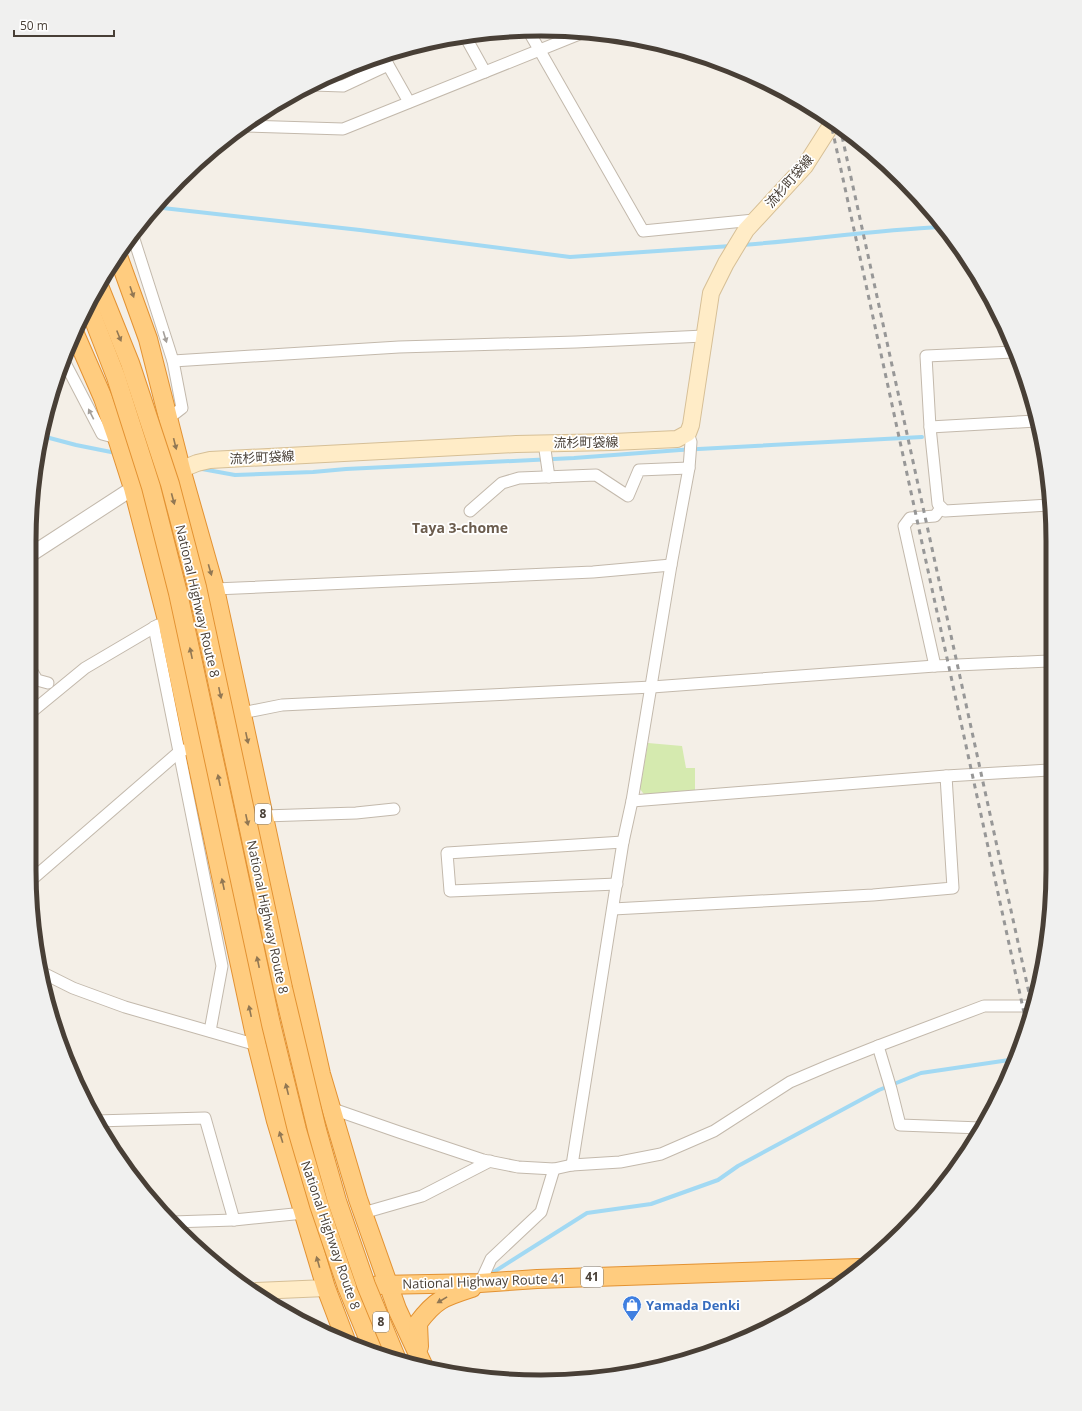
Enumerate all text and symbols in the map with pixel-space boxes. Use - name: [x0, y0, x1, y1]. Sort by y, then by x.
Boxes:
- scale bar: [14, 12, 114, 38]
- text: 50 m: [20, 17, 48, 34]
- street label: 流杉町袋線: [761, 151, 817, 211]
- one-way arrow: [129, 287, 135, 299]
- one-way arrow: [116, 330, 122, 341]
- one-way arrow: [163, 331, 169, 343]
- one-way arrow: [88, 408, 95, 419]
- street label: 流杉町袋線: [553, 432, 619, 452]
- one-way arrow: [172, 439, 178, 451]
- street label: 流杉町袋線: [229, 446, 295, 468]
- one-way arrow: [171, 492, 177, 505]
- district label: Taya 3-chome: [412, 518, 508, 537]
- street label: National Highway Route 8: [172, 523, 224, 679]
- one-way arrow: [207, 564, 213, 576]
- one-way arrow: [188, 647, 194, 659]
- one-way arrow: [217, 687, 223, 699]
- one-way arrow: [244, 731, 250, 744]
- one-way arrow: [215, 774, 221, 786]
- road number: 8: [255, 804, 271, 824]
- one-way arrow: [244, 814, 250, 826]
- street label: National Highway Route 8: [243, 839, 293, 995]
- one-way arrow: [219, 878, 225, 890]
- one-way arrow: [254, 956, 260, 968]
- one-way arrow: [246, 1005, 252, 1017]
- one-way arrow: [284, 1083, 290, 1095]
- one-way arrow: [278, 1131, 284, 1143]
- street label: National Highway Route 8: [297, 1158, 365, 1312]
- one-way arrow: [315, 1256, 321, 1268]
- road number: 41: [581, 1267, 603, 1287]
- street label: National Highway Route 41: [402, 1269, 566, 1293]
- shop icon: Yamada Denki: [621, 1294, 643, 1322]
- one-way arrow: [436, 1296, 448, 1303]
- place label: Yamada Denki: [646, 1296, 740, 1314]
- road number: 8: [373, 1312, 389, 1332]

